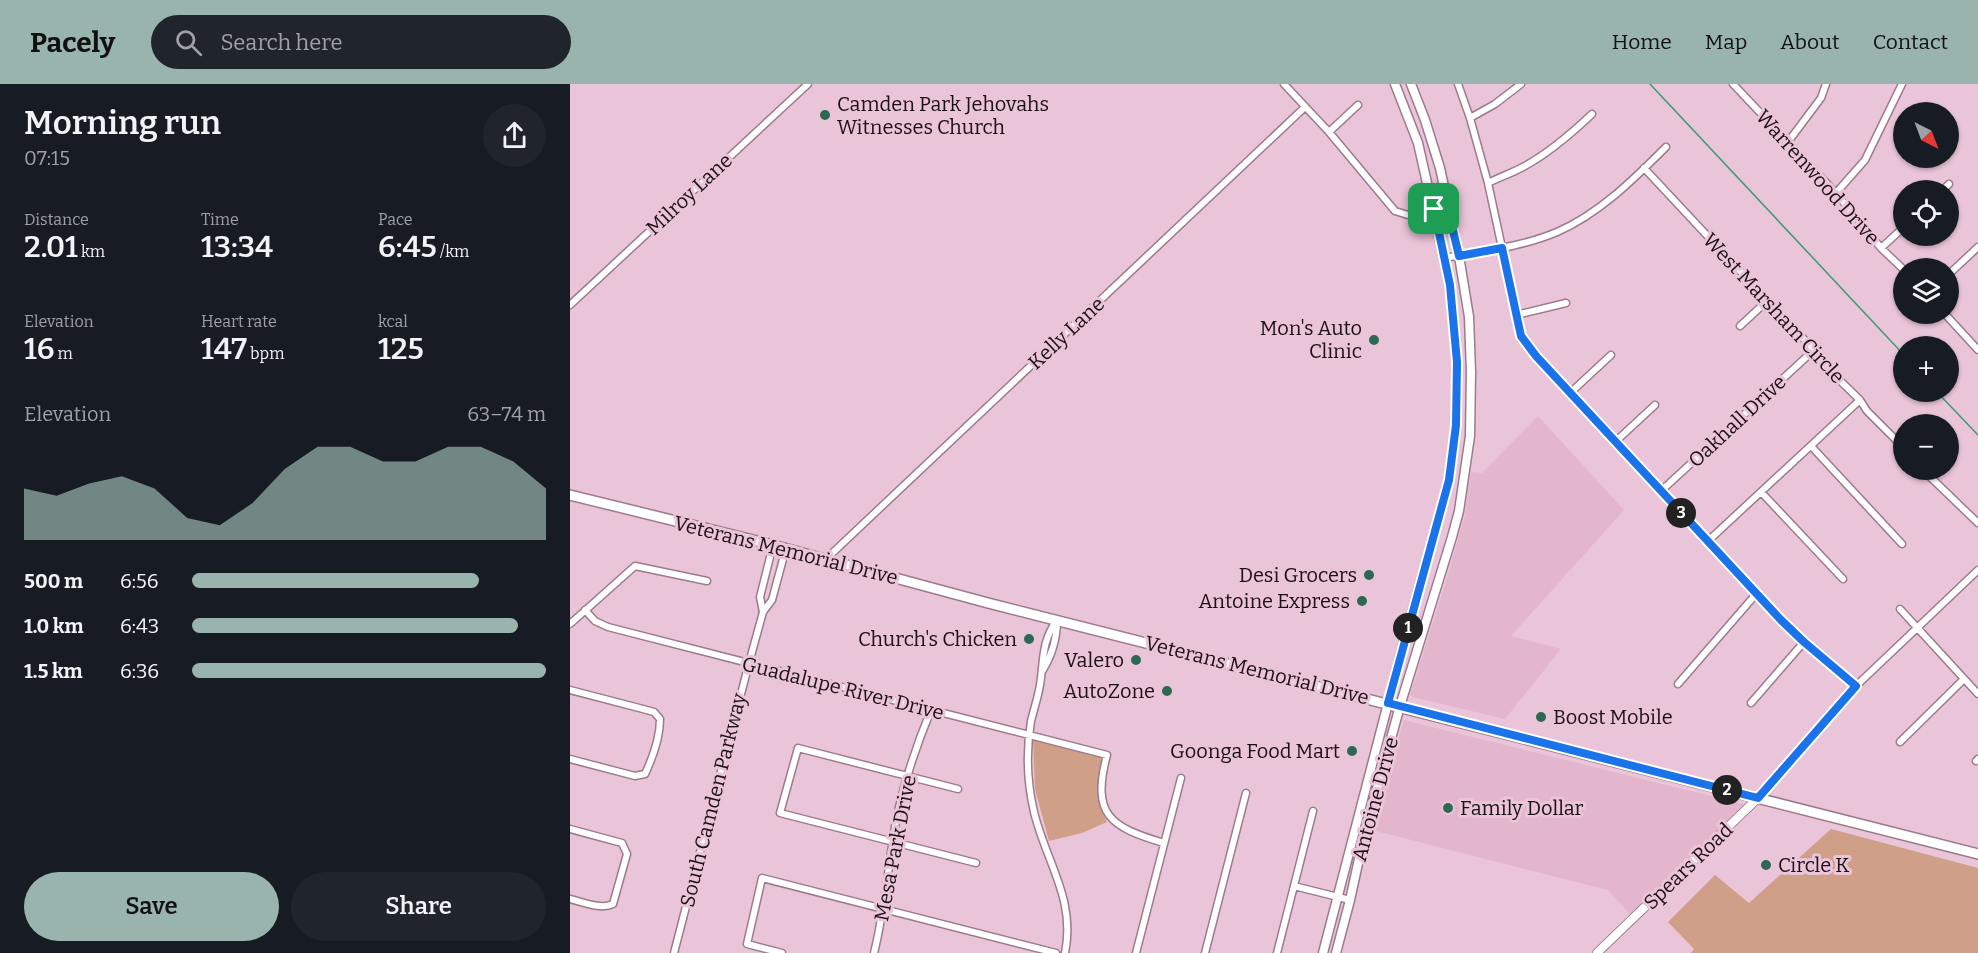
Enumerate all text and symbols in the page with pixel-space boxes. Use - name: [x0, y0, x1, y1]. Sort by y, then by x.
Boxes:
- search box: [151, 15, 571, 69]
- text: Pacely: [30, 26, 115, 59]
- icon: search: [172, 26, 205, 59]
- text: Search here: [220, 29, 343, 56]
- text: Home: [1612, 29, 1672, 55]
- text: Map: [1705, 29, 1747, 55]
- text: About: [1780, 29, 1840, 55]
- text: Contact: [1873, 29, 1948, 55]
- place label: Camden Park Jehovahs Witnesses Church: [837, 92, 1049, 139]
- north arrow: [1893, 102, 1959, 168]
- map controls: [1893, 102, 1959, 480]
- text: Morning run: [24, 103, 221, 143]
- button: share: [483, 104, 546, 167]
- street label: Warrenwood Drive: [1751, 104, 1885, 250]
- marker: Camden Park Jehovahs Witnesses Church: [818, 108, 832, 122]
- text: 07:15: [24, 146, 70, 170]
- street label: Milroy Lane: [641, 148, 737, 240]
- button: locate: [1893, 180, 1959, 246]
- pin: [1408, 183, 1459, 234]
- icon: arrive: [1417, 192, 1450, 225]
- text: Distance: [24, 210, 89, 229]
- text: Time: [201, 210, 239, 229]
- text: Pace: [378, 210, 413, 229]
- street label: West Marsham Circle: [1698, 228, 1850, 388]
- text: 2.01: [24, 229, 78, 265]
- text: 13:34: [201, 229, 273, 265]
- text: 6:45: [378, 229, 437, 265]
- text: km: [78, 242, 105, 261]
- text: /km: [437, 242, 469, 261]
- button: layers: [1893, 258, 1959, 324]
- street label: Kelly Lane: [1023, 292, 1109, 374]
- text: Elevation: [24, 312, 94, 331]
- text: Heart rate: [201, 312, 277, 331]
- text: kcal: [378, 312, 408, 331]
- place label: Mon's Auto Clinic: [1260, 316, 1362, 363]
- text: 16: [24, 331, 54, 367]
- text: 147: [201, 331, 247, 367]
- text: 125: [378, 331, 424, 367]
- marker: Mon's Auto Clinic: [1367, 333, 1381, 347]
- button: +: [1893, 336, 1959, 402]
- text: m: [54, 344, 73, 363]
- text: bpm: [247, 344, 284, 363]
- street label: Oakhall Drive: [1683, 370, 1791, 472]
- text: Elevation: [24, 402, 111, 426]
- text: 63–74 m: [467, 402, 546, 426]
- button: −: [1893, 414, 1959, 480]
- pin: 3: [1666, 498, 1696, 528]
- text: 3: [1676, 503, 1686, 522]
- street label: Veterans Memorial Drive: [672, 511, 900, 589]
- place label: Desi Grocers: [1239, 563, 1357, 587]
- marker: Desi Grocers: [1362, 568, 1376, 582]
- text: 500 m: [24, 569, 83, 593]
- text: 6:56: [120, 569, 158, 593]
- place label: Antoine Express: [1199, 589, 1350, 613]
- marker: Antoine Express: [1355, 594, 1369, 608]
- pin: 1: [1393, 613, 1423, 643]
- text: 1.0 km: [24, 614, 84, 638]
- text: 6:43: [120, 614, 159, 638]
- text: 1: [1405, 618, 1411, 637]
- place label: Church's Chicken: [858, 627, 1017, 651]
- street label: Veterans Memorial Drive: [1143, 631, 1371, 709]
- marker: Church's Chicken: [1022, 632, 1036, 646]
- place label: Valero: [1064, 648, 1124, 672]
- street label: Guadalupe River Drive: [740, 651, 946, 725]
- marker: Valero: [1129, 653, 1143, 667]
- text: 1.5 km: [24, 659, 83, 683]
- text: 6:36: [120, 659, 159, 683]
- place label: AutoZone: [1063, 679, 1155, 703]
- marker: AutoZone: [1160, 684, 1174, 698]
- street label: South Camden Parkway: [675, 690, 751, 909]
- place label: Boost Mobile: [1553, 705, 1673, 729]
- marker: Boost Mobile: [1534, 710, 1548, 724]
- street label: Antoine Drive: [1347, 734, 1403, 864]
- place label: Goonga Food Mart: [1170, 739, 1340, 763]
- marker: Goonga Food Mart: [1345, 744, 1359, 758]
- street label: Mesa Park Drive: [869, 773, 921, 923]
- pin: 2: [1712, 775, 1742, 805]
- text: 2: [1722, 780, 1732, 799]
- place label: Family Dollar: [1460, 796, 1584, 820]
- marker: Family Dollar: [1441, 801, 1455, 815]
- street label: Spears Road: [1639, 818, 1738, 914]
- place label: Circle K: [1778, 853, 1849, 877]
- marker: Circle K: [1759, 858, 1773, 872]
- button: Save: [24, 872, 279, 941]
- button: Share: [291, 872, 546, 941]

